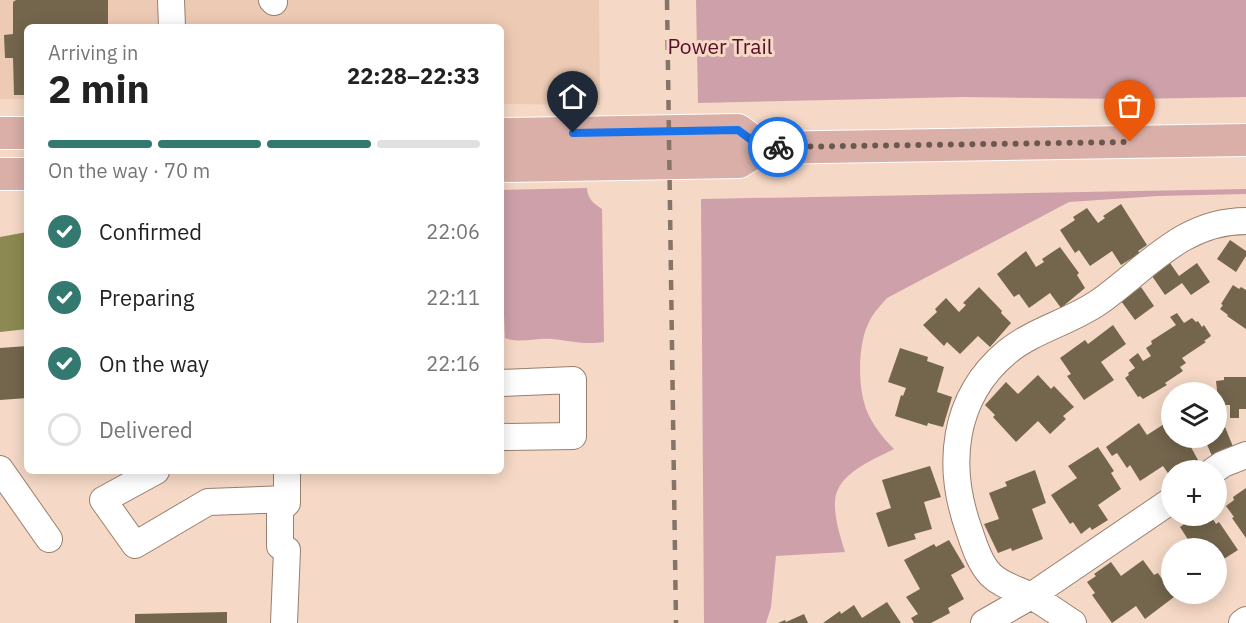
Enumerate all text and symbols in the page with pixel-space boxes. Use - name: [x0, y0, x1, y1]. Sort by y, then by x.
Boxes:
- park label: Power Trail: [667, 32, 773, 60]
- text: Arriving in: [48, 39, 138, 66]
- text: 22:28–22:33: [347, 61, 480, 90]
- text: 2 min: [48, 63, 150, 114]
- pin: [547, 71, 598, 133]
- icon: home: [556, 80, 589, 113]
- pin: [1104, 80, 1155, 142]
- icon: bag: [1113, 89, 1146, 122]
- courier: [748, 117, 808, 177]
- icon: bike: [762, 131, 795, 164]
- text: On the way · 70 m: [48, 157, 210, 184]
- icon: check: [48, 215, 81, 248]
- text: Confirmed: [99, 217, 202, 246]
- text: 22:06: [426, 218, 480, 245]
- icon: check: [48, 281, 81, 314]
- text: Preparing: [99, 283, 194, 312]
- text: 22:11: [426, 284, 480, 311]
- icon: check: [48, 347, 81, 380]
- text: On the way: [99, 349, 209, 378]
- text: 22:16: [426, 350, 480, 377]
- map controls: [1161, 382, 1227, 604]
- button: layers: [1161, 382, 1227, 448]
- text: Delivered: [99, 415, 193, 444]
- button: +: [1161, 460, 1227, 526]
- button: −: [1161, 538, 1227, 604]

